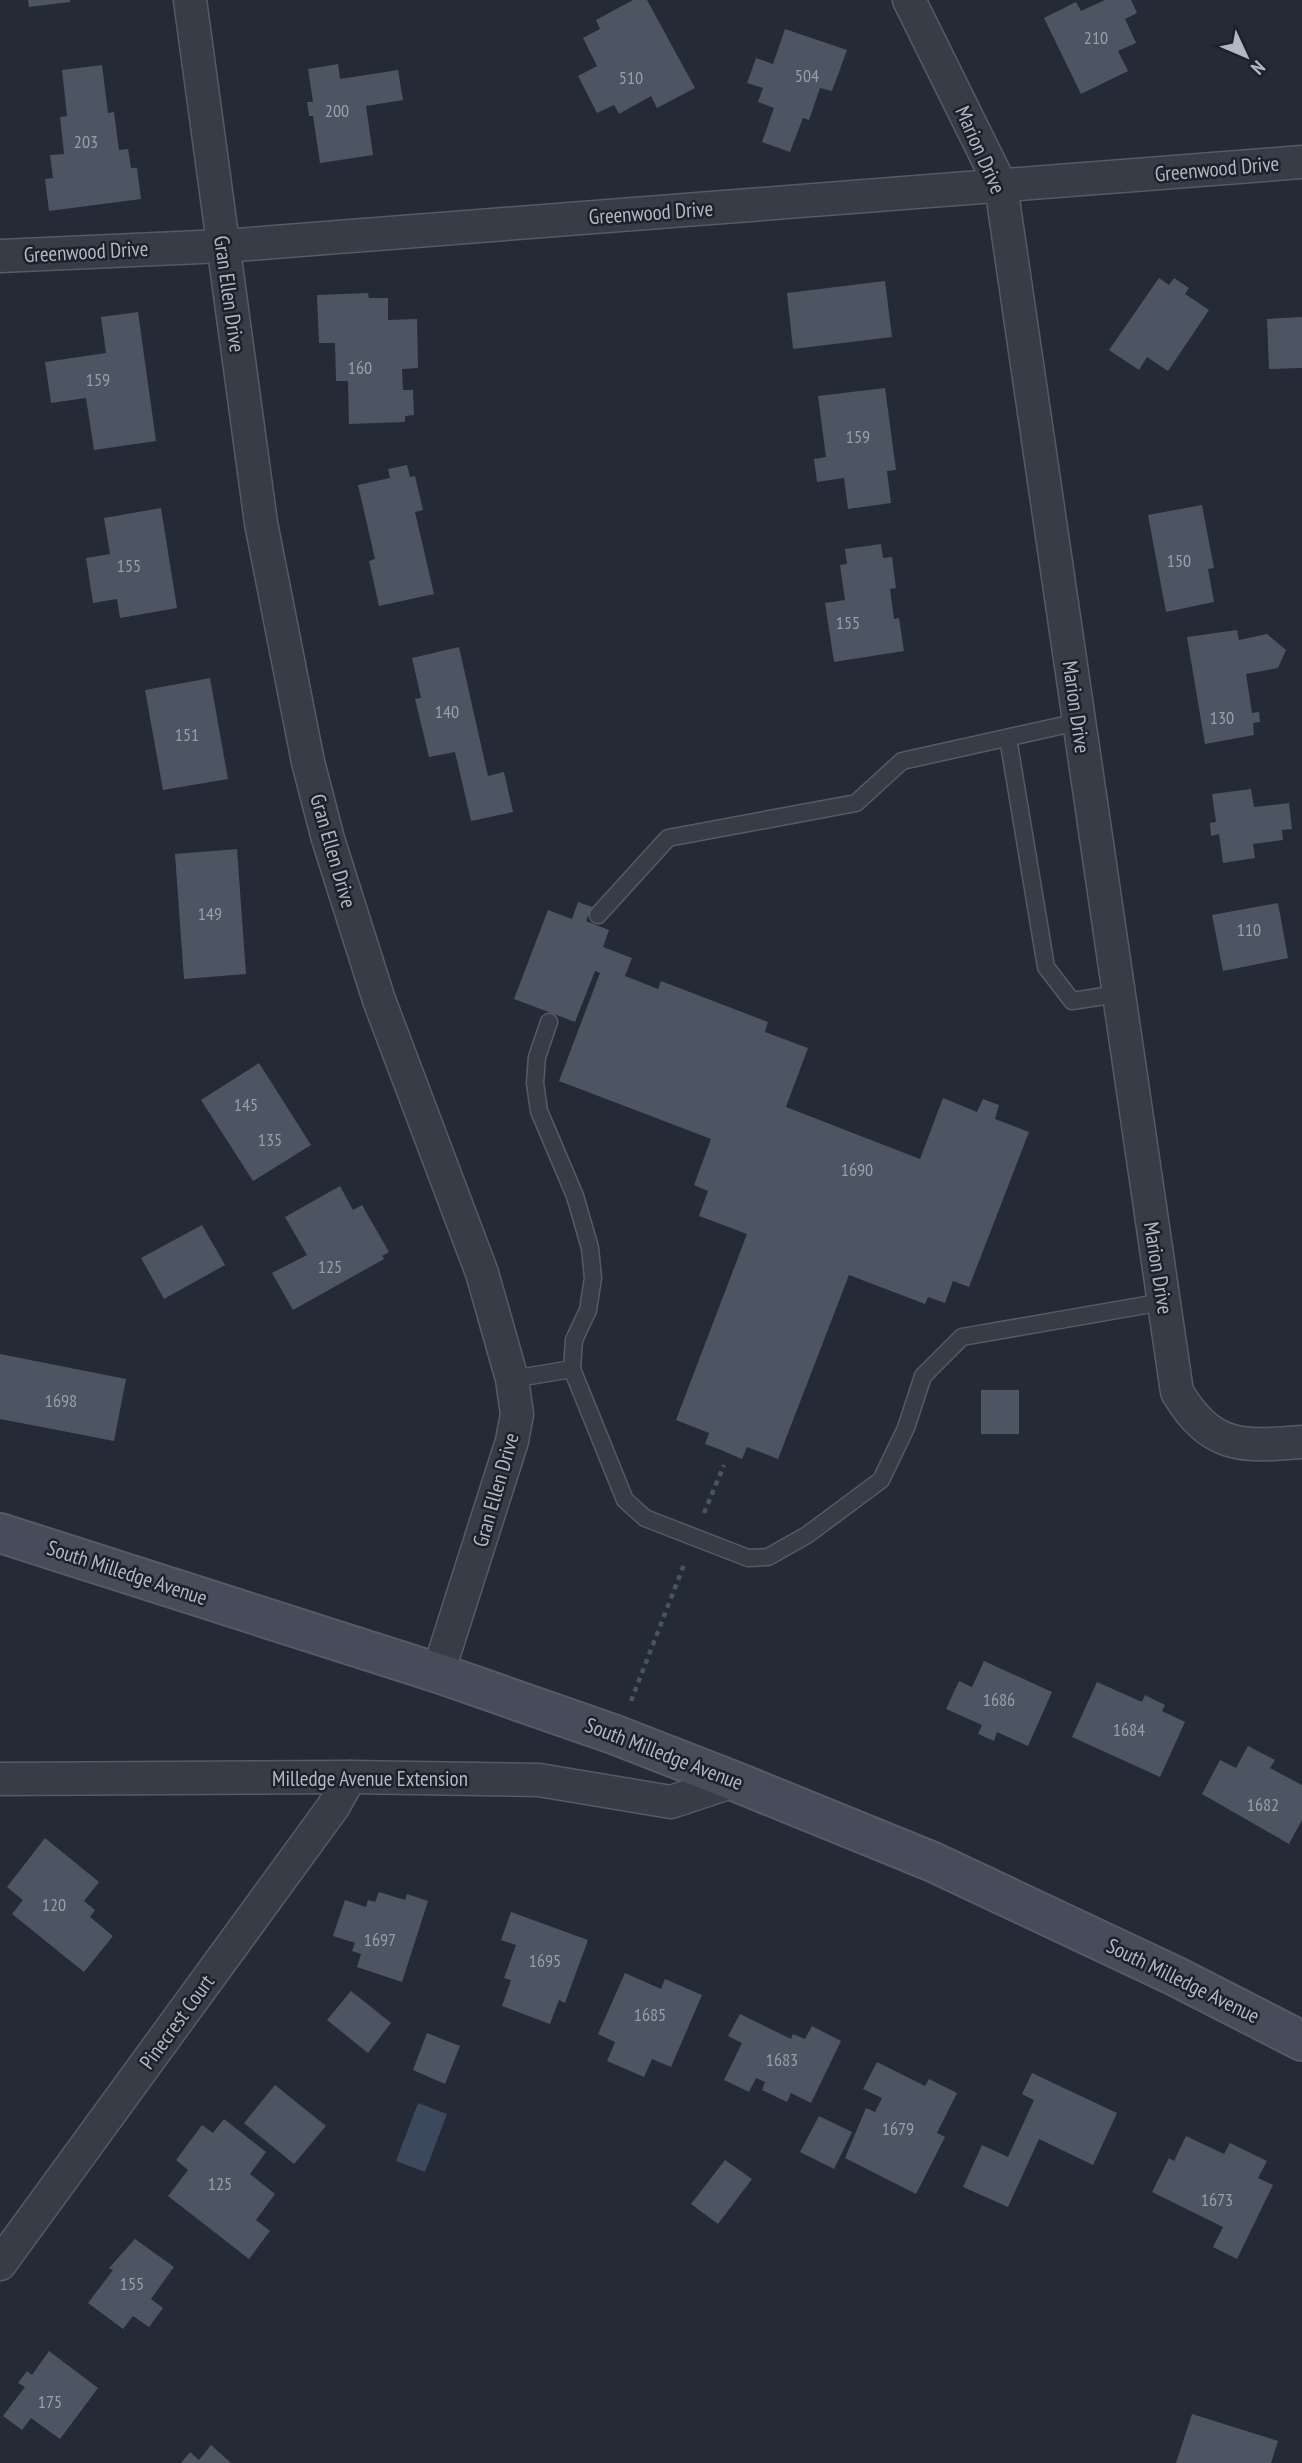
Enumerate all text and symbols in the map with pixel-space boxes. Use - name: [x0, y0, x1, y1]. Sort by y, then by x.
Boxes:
- north arrow: [1211, 21, 1281, 91]
- house number: 210: [1084, 26, 1108, 49]
- text: N: [1246, 56, 1270, 80]
- house number: 504: [795, 64, 819, 87]
- house number: 510: [619, 66, 643, 89]
- house number: 200: [325, 99, 349, 122]
- street label: Marion Drive: [949, 102, 1012, 198]
- house number: 203: [74, 130, 98, 153]
- street label: Greenwood Drive: [1154, 150, 1280, 187]
- street label: Greenwood Drive: [588, 195, 714, 230]
- street label: Gran Ellen Drive: [208, 234, 251, 354]
- street label: Greenwood Drive: [23, 235, 149, 268]
- house number: 160: [348, 356, 372, 379]
- house number: 159: [86, 368, 110, 391]
- house number: 159: [846, 425, 870, 448]
- house number: 150: [1167, 549, 1191, 572]
- house number: 155: [117, 554, 141, 577]
- house number: 155: [836, 611, 860, 634]
- street label: Marion Drive: [1057, 659, 1096, 755]
- house number: 140: [435, 700, 459, 723]
- house number: 130: [1210, 706, 1234, 729]
- house number: 151: [175, 723, 199, 746]
- street label: Gran Ellen Drive: [304, 791, 363, 911]
- house number: 149: [198, 902, 222, 925]
- house number: 110: [1237, 918, 1261, 941]
- house number: 145: [234, 1093, 258, 1116]
- house number: 135: [258, 1128, 282, 1151]
- house number: 1690: [841, 1158, 873, 1181]
- street label: Marion Drive: [1138, 1220, 1179, 1316]
- house number: 125: [318, 1255, 342, 1278]
- house number: 1698: [45, 1389, 77, 1412]
- street label: Gran Ellen Drive: [466, 1430, 525, 1550]
- street label: South Milledge Avenue: [44, 1534, 211, 1611]
- house number: 1686: [983, 1688, 1015, 1711]
- street label: South Milledge Avenue: [581, 1711, 747, 1796]
- house number: 1684: [1113, 1718, 1145, 1741]
- street label: Milledge Avenue Extension: [272, 1765, 468, 1792]
- house number: 1682: [1247, 1793, 1279, 1816]
- house number: 120: [42, 1893, 66, 1916]
- house number: 1697: [364, 1928, 396, 1951]
- street label: South Milledge Avenue: [1102, 1932, 1264, 2029]
- house number: 1695: [529, 1949, 561, 1972]
- street label: Pinecrest Court: [133, 1969, 220, 2074]
- house number: 1685: [634, 2003, 666, 2026]
- house number: 1683: [766, 2048, 798, 2071]
- house number: 1679: [882, 2117, 914, 2140]
- house number: 125: [208, 2172, 232, 2195]
- house number: 1673: [1201, 2188, 1233, 2211]
- house number: 155: [120, 2272, 144, 2295]
- house number: 175: [38, 2390, 62, 2413]

